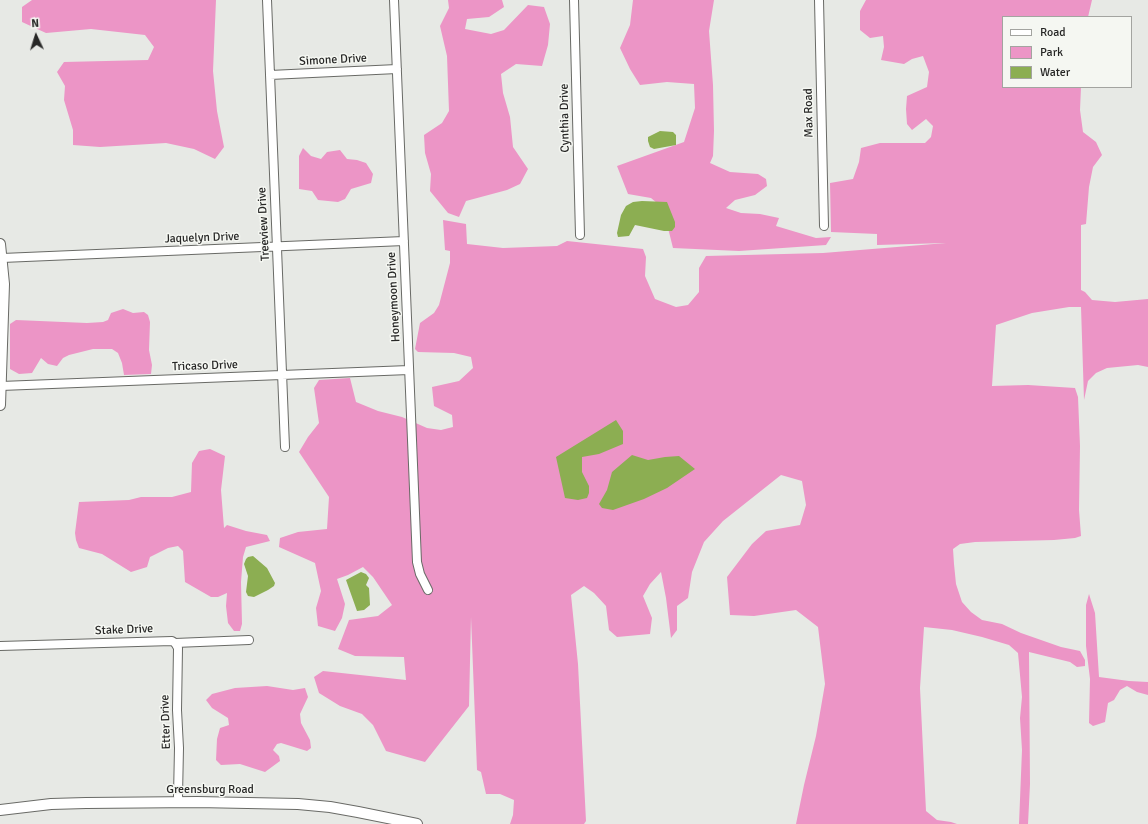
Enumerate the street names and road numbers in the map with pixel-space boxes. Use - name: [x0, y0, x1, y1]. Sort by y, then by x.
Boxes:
- street label: Simone Drive: [299, 51, 367, 69]
- street label: Cynthia Drive: [557, 83, 573, 153]
- street label: Max Road: [801, 88, 817, 138]
- street label: Treeview Drive: [255, 187, 273, 261]
- street label: Jaquelyn Drive: [164, 229, 240, 247]
- street label: Honeymoon Drive: [384, 251, 404, 343]
- street label: Tricaso Drive: [172, 358, 238, 374]
- street label: Stake Drive: [95, 622, 153, 638]
- street label: Etter Drive: [158, 694, 174, 750]
- street label: Greensburg Road: [166, 783, 254, 797]

